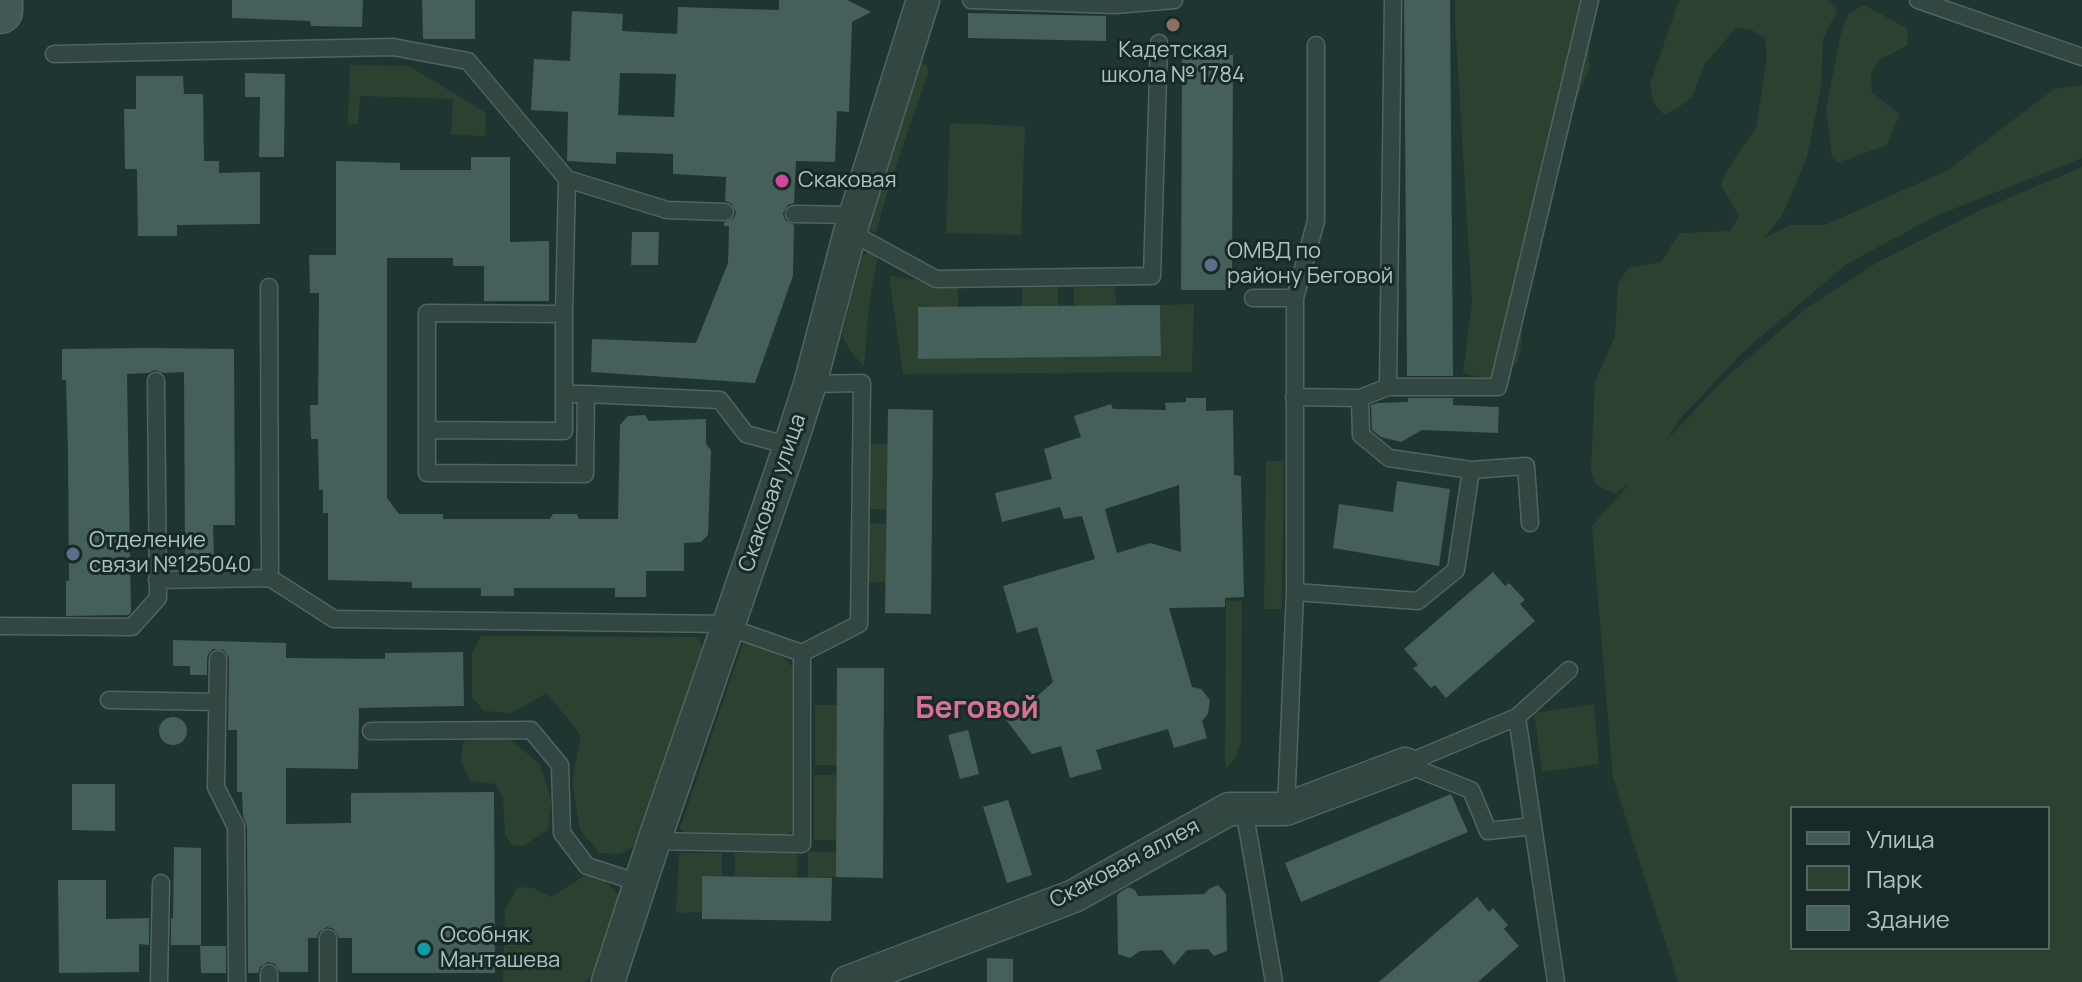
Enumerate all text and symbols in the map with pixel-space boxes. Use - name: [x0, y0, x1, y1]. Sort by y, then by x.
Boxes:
- marker: Кадетская школа № 1784: [1164, 16, 1182, 34]
- place label: Кадетская школа № 1784: [1101, 38, 1245, 90]
- place label: Скаковая: [798, 168, 897, 194]
- marker: Скаковая: [773, 172, 791, 190]
- place label: ОМВД по району Беговой: [1227, 239, 1393, 290]
- marker: ОМВД по району Беговой: [1202, 256, 1220, 274]
- street label: Скаковая улица: [734, 411, 812, 575]
- place label: Отделение связи №125040: [89, 528, 251, 580]
- marker: Отделение связи №125040: [64, 545, 82, 563]
- district label: Беговой: [915, 692, 1039, 728]
- legend: [1790, 806, 2050, 950]
- street label: Скаковая аллея: [1046, 814, 1204, 914]
- text: Улица: [1866, 822, 1935, 855]
- text: Парк: [1866, 862, 1922, 895]
- text: Здание: [1866, 902, 1950, 935]
- place label: Особняк Манташева: [440, 923, 560, 974]
- marker: Особняк Манташева: [415, 940, 433, 958]

